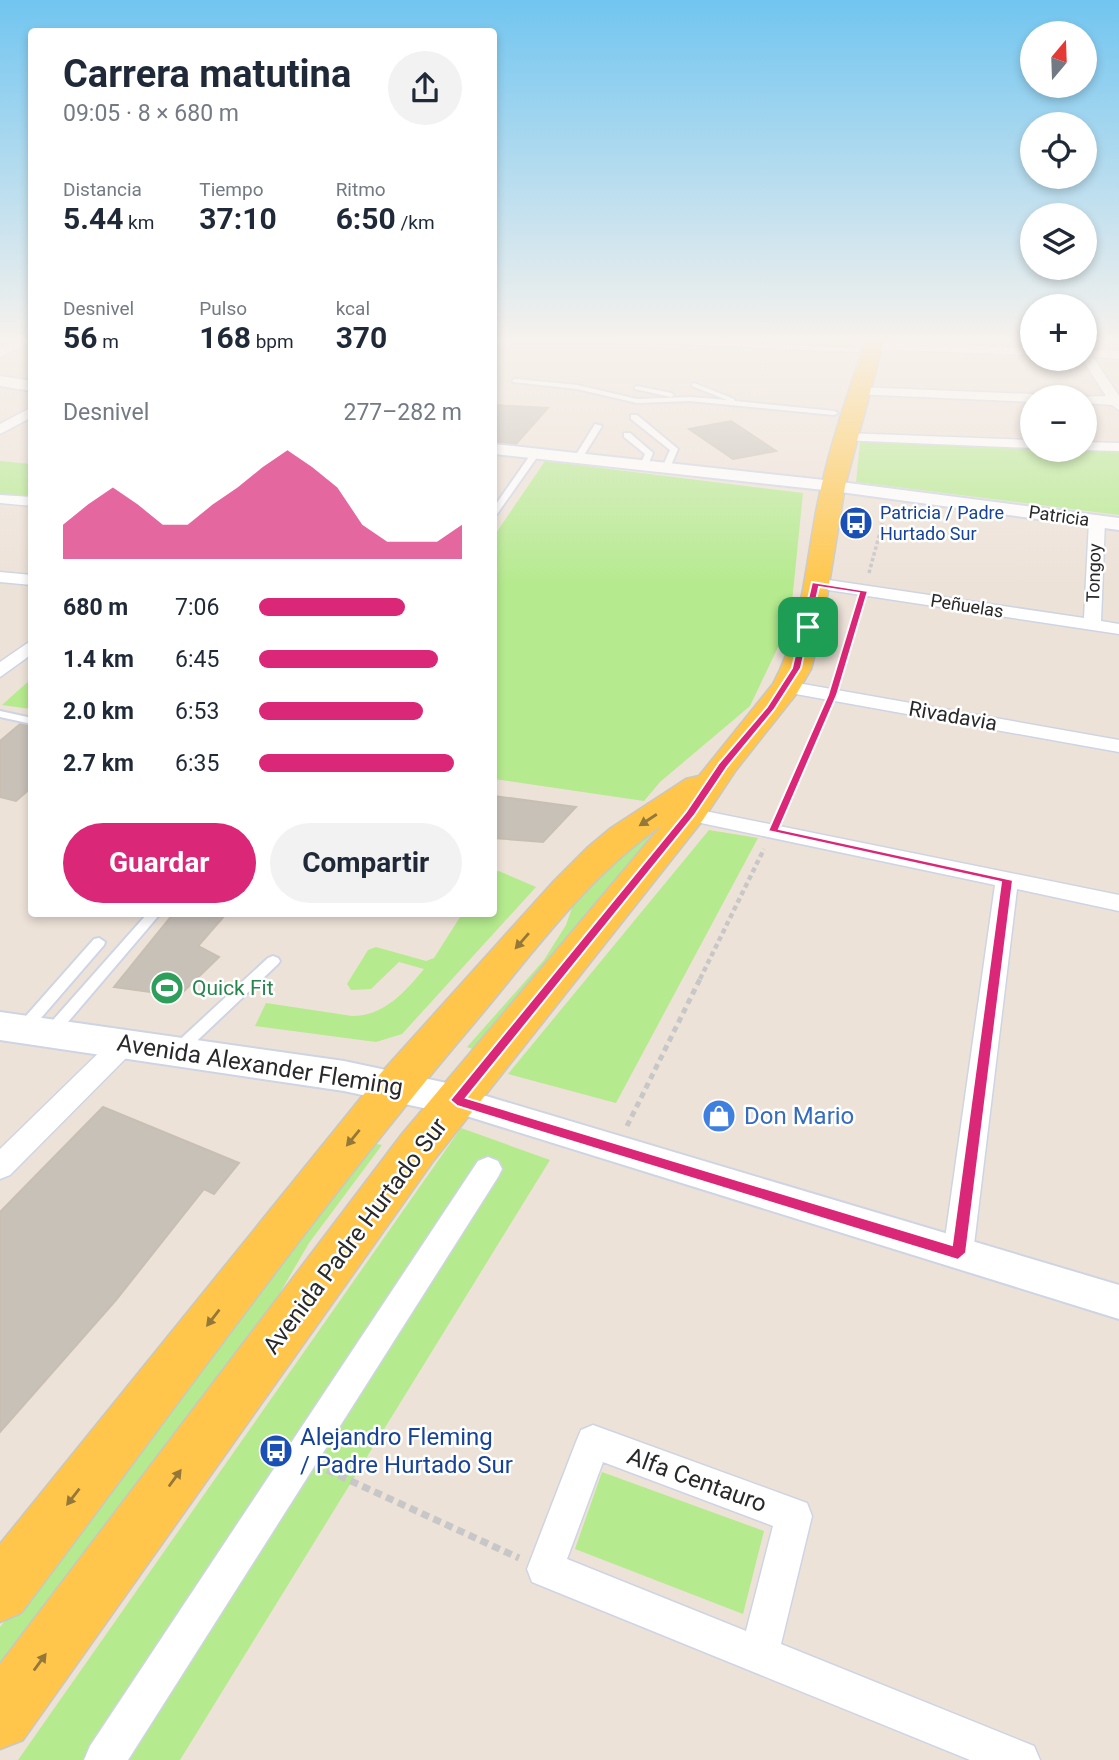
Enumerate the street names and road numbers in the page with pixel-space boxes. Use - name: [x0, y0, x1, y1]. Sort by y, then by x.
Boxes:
- street label: Patricia: [1027, 501, 1091, 530]
- street label: Tongoy: [1082, 543, 1105, 603]
- street label: Peñuelas: [929, 589, 1005, 622]
- street label: Rivadavia: [907, 696, 999, 736]
- street label: Avenida Alexander Fleming: [115, 1029, 405, 1101]
- street label: Avenida Padre Hurtado Sur: [257, 1113, 453, 1359]
- street label: Alfa Centauro: [624, 1442, 770, 1518]

